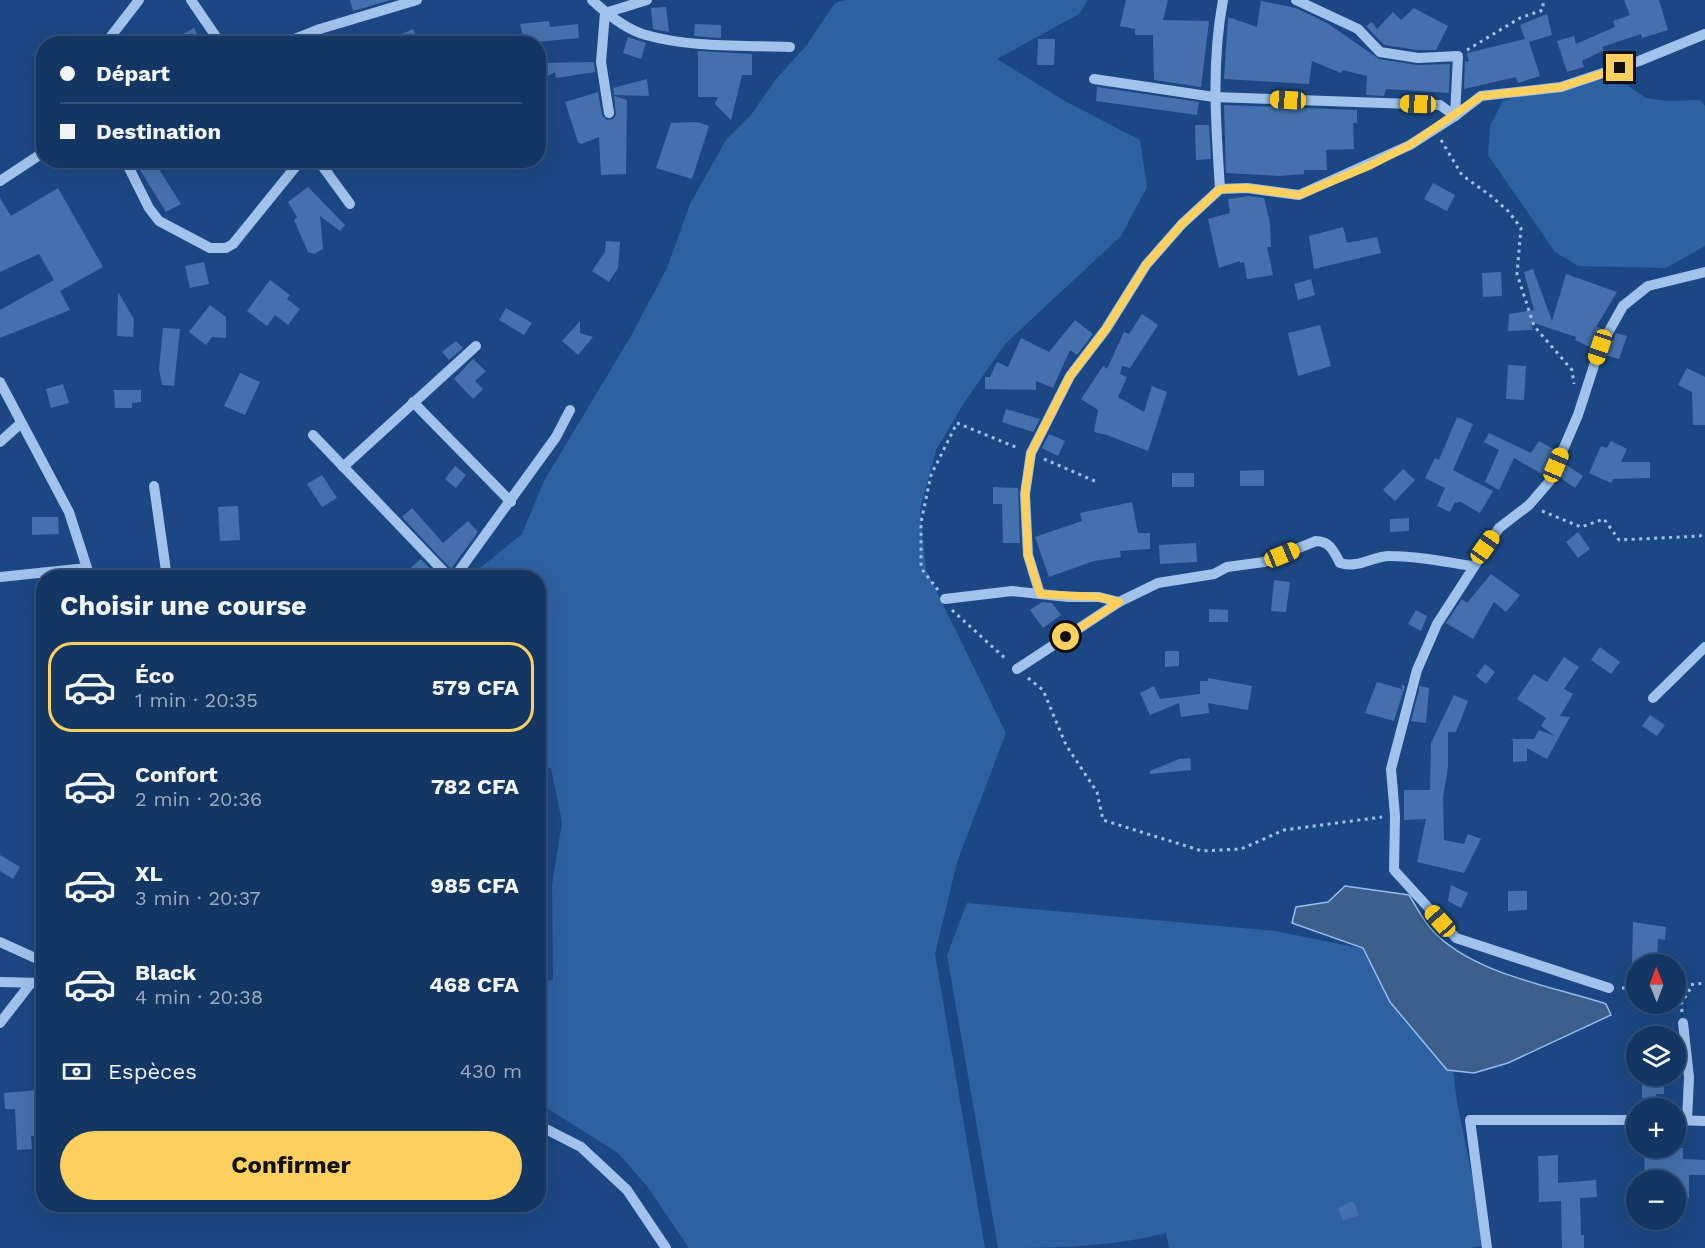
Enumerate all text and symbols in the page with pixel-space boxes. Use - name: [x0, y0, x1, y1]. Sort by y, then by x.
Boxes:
- route end: [1606, 54, 1633, 81]
- text: Départ: [96, 61, 170, 86]
- car: [1270, 90, 1306, 110]
- car: [1400, 94, 1436, 114]
- text: Destination: [96, 119, 221, 144]
- car: [1586, 327, 1614, 367]
- car: [1541, 445, 1571, 485]
- car: [1467, 527, 1503, 567]
- car: [1262, 540, 1302, 570]
- text: Choisir une course: [60, 590, 307, 622]
- route start: [1052, 623, 1079, 650]
- icon: car: [63, 660, 117, 714]
- text: Éco: [135, 663, 174, 688]
- text: 579 CFA: [432, 675, 519, 700]
- text: 1 min · 20:35: [135, 688, 258, 712]
- icon: car: [63, 759, 117, 813]
- text: Confort: [135, 762, 218, 787]
- text: 782 CFA: [431, 774, 519, 799]
- text: 2 min · 20:36: [135, 787, 262, 811]
- icon: car: [63, 858, 117, 912]
- text: XL: [135, 861, 163, 886]
- text: 985 CFA: [431, 873, 519, 898]
- text: 3 min · 20:37: [135, 886, 261, 910]
- car: [1421, 902, 1459, 940]
- north arrow: [1626, 954, 1686, 1014]
- map controls: [1626, 954, 1686, 1230]
- icon: car: [63, 957, 117, 1011]
- text: Black: [135, 960, 196, 985]
- text: 468 CFA: [429, 972, 519, 997]
- text: 4 min · 20:38: [135, 985, 263, 1009]
- button: layers: [1626, 1026, 1686, 1086]
- icon: cash: [60, 1055, 93, 1088]
- text: Espèces: [108, 1059, 197, 1084]
- text: 430 m: [460, 1059, 522, 1083]
- button: +: [1626, 1098, 1686, 1158]
- button: Confirmer: [60, 1131, 522, 1200]
- button: −: [1626, 1170, 1686, 1230]

